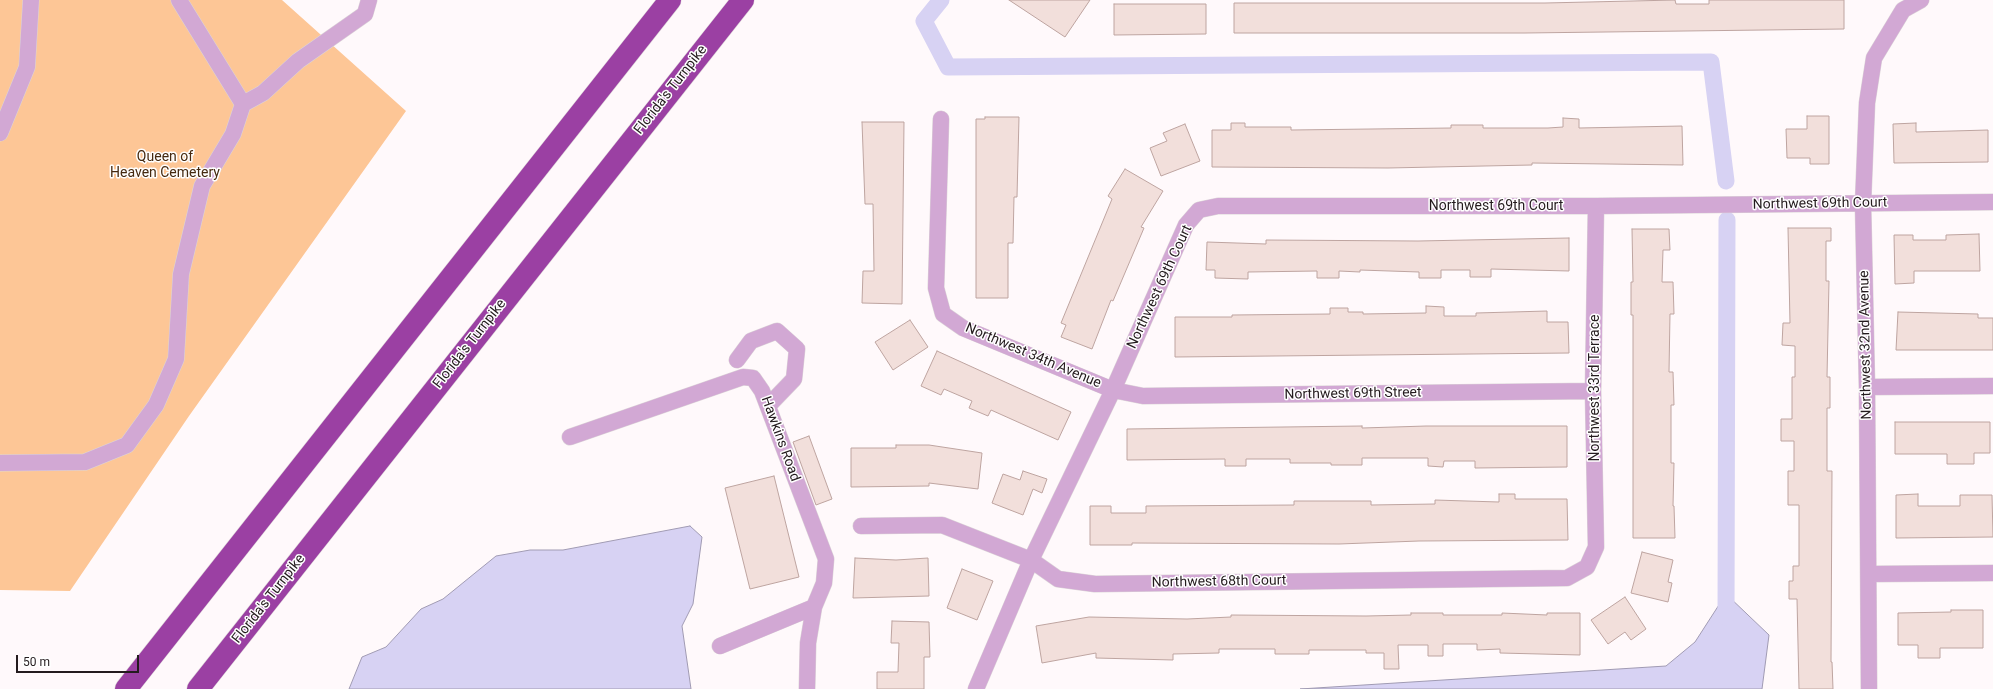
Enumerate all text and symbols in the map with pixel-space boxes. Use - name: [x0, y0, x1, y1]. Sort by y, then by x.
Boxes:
- street label: Florida's Turnpike: [631, 42, 711, 138]
- park label: Queen of Heaven Cemetery: [110, 149, 220, 182]
- street label: Northwest 69th Court: [1753, 194, 1887, 214]
- street label: Northwest 69th Court: [1429, 198, 1563, 214]
- street label: Northwest 69th Court: [1124, 222, 1196, 352]
- street label: Northwest 32nd Avenue: [1856, 270, 1876, 420]
- street label: Florida's Turnpike: [430, 296, 510, 392]
- street label: Northwest 33rd Terrace: [1587, 315, 1603, 461]
- street label: Northwest 34th Avenue: [963, 320, 1103, 392]
- street label: Northwest 69th Street: [1284, 384, 1422, 404]
- street label: Hawkins Road: [757, 394, 803, 484]
- street label: Florida's Turnpike: [229, 551, 309, 647]
- street label: Northwest 68th Court: [1152, 572, 1286, 592]
- scale bar: [18, 647, 141, 673]
- text: 50 m: [23, 655, 50, 669]

